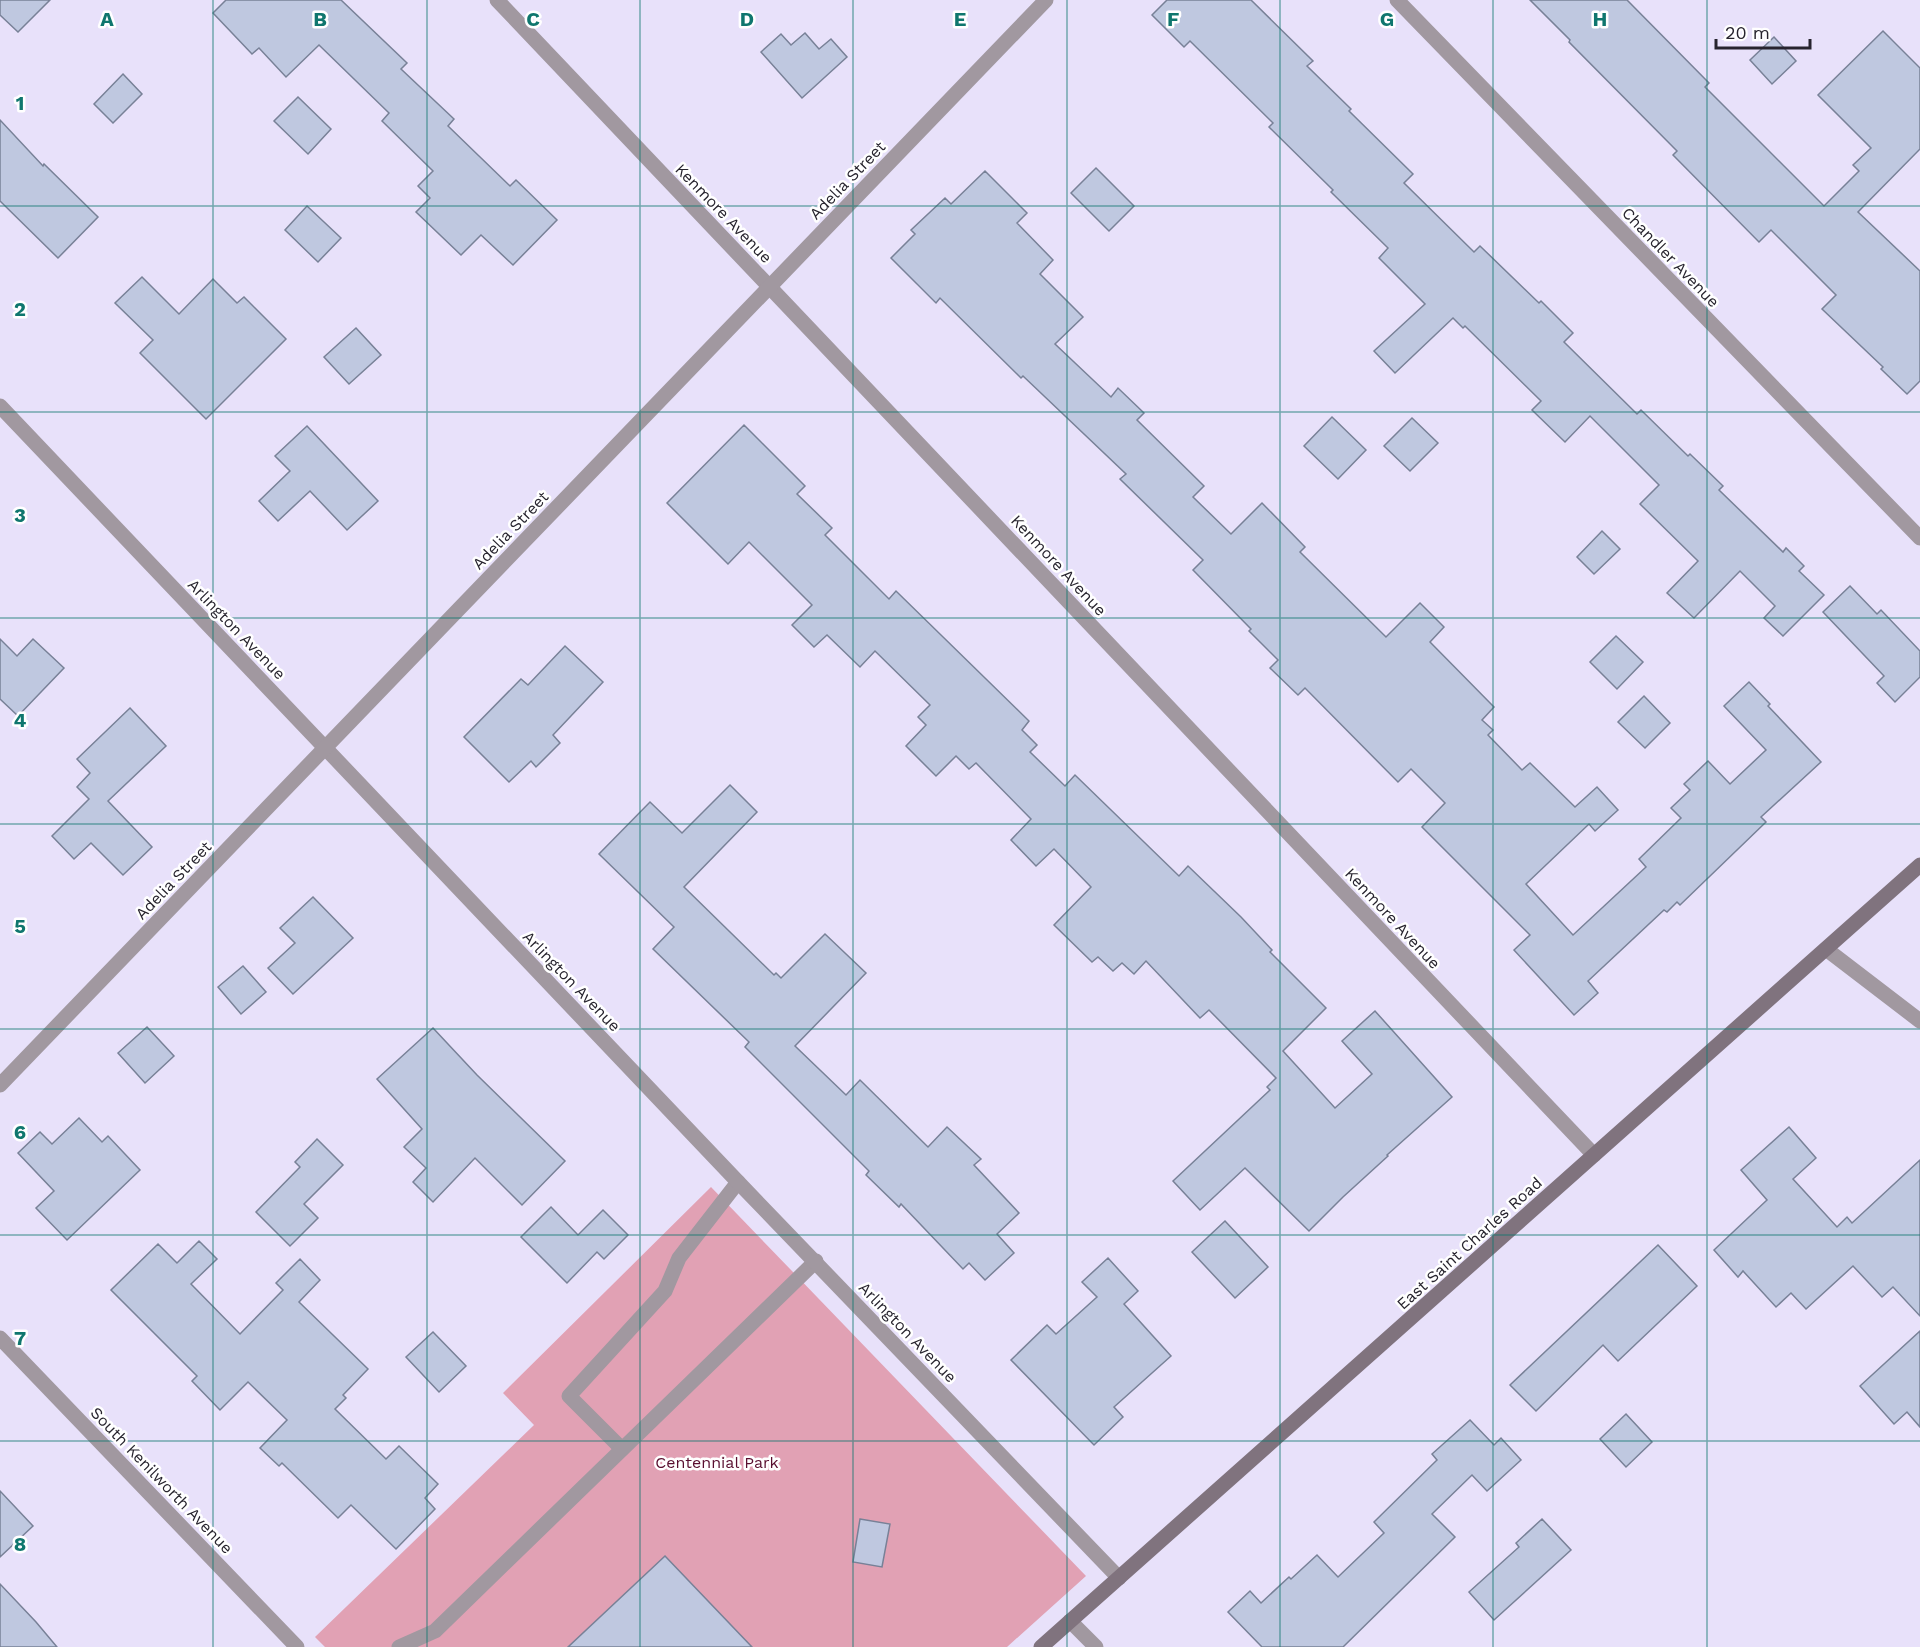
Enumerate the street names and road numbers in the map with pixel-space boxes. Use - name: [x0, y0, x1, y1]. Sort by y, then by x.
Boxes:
- street label: Adelia Street: [805, 137, 890, 223]
- street label: Kenmore Avenue: [671, 160, 776, 267]
- street label: Chandler Avenue: [1618, 203, 1723, 311]
- street label: Adelia Street: [468, 487, 553, 573]
- street label: Kenmore Avenue: [1007, 511, 1110, 620]
- street label: Arlington Avenue: [184, 575, 289, 684]
- street label: Adelia Street: [131, 837, 216, 923]
- street label: Kenmore Avenue: [1341, 864, 1444, 973]
- street label: Arlington Avenue: [519, 927, 624, 1036]
- street label: East Saint Charles Road: [1393, 1173, 1546, 1314]
- street label: Arlington Avenue: [855, 1278, 960, 1387]
- street label: South Kenilworth Avenue: [87, 1403, 237, 1558]

